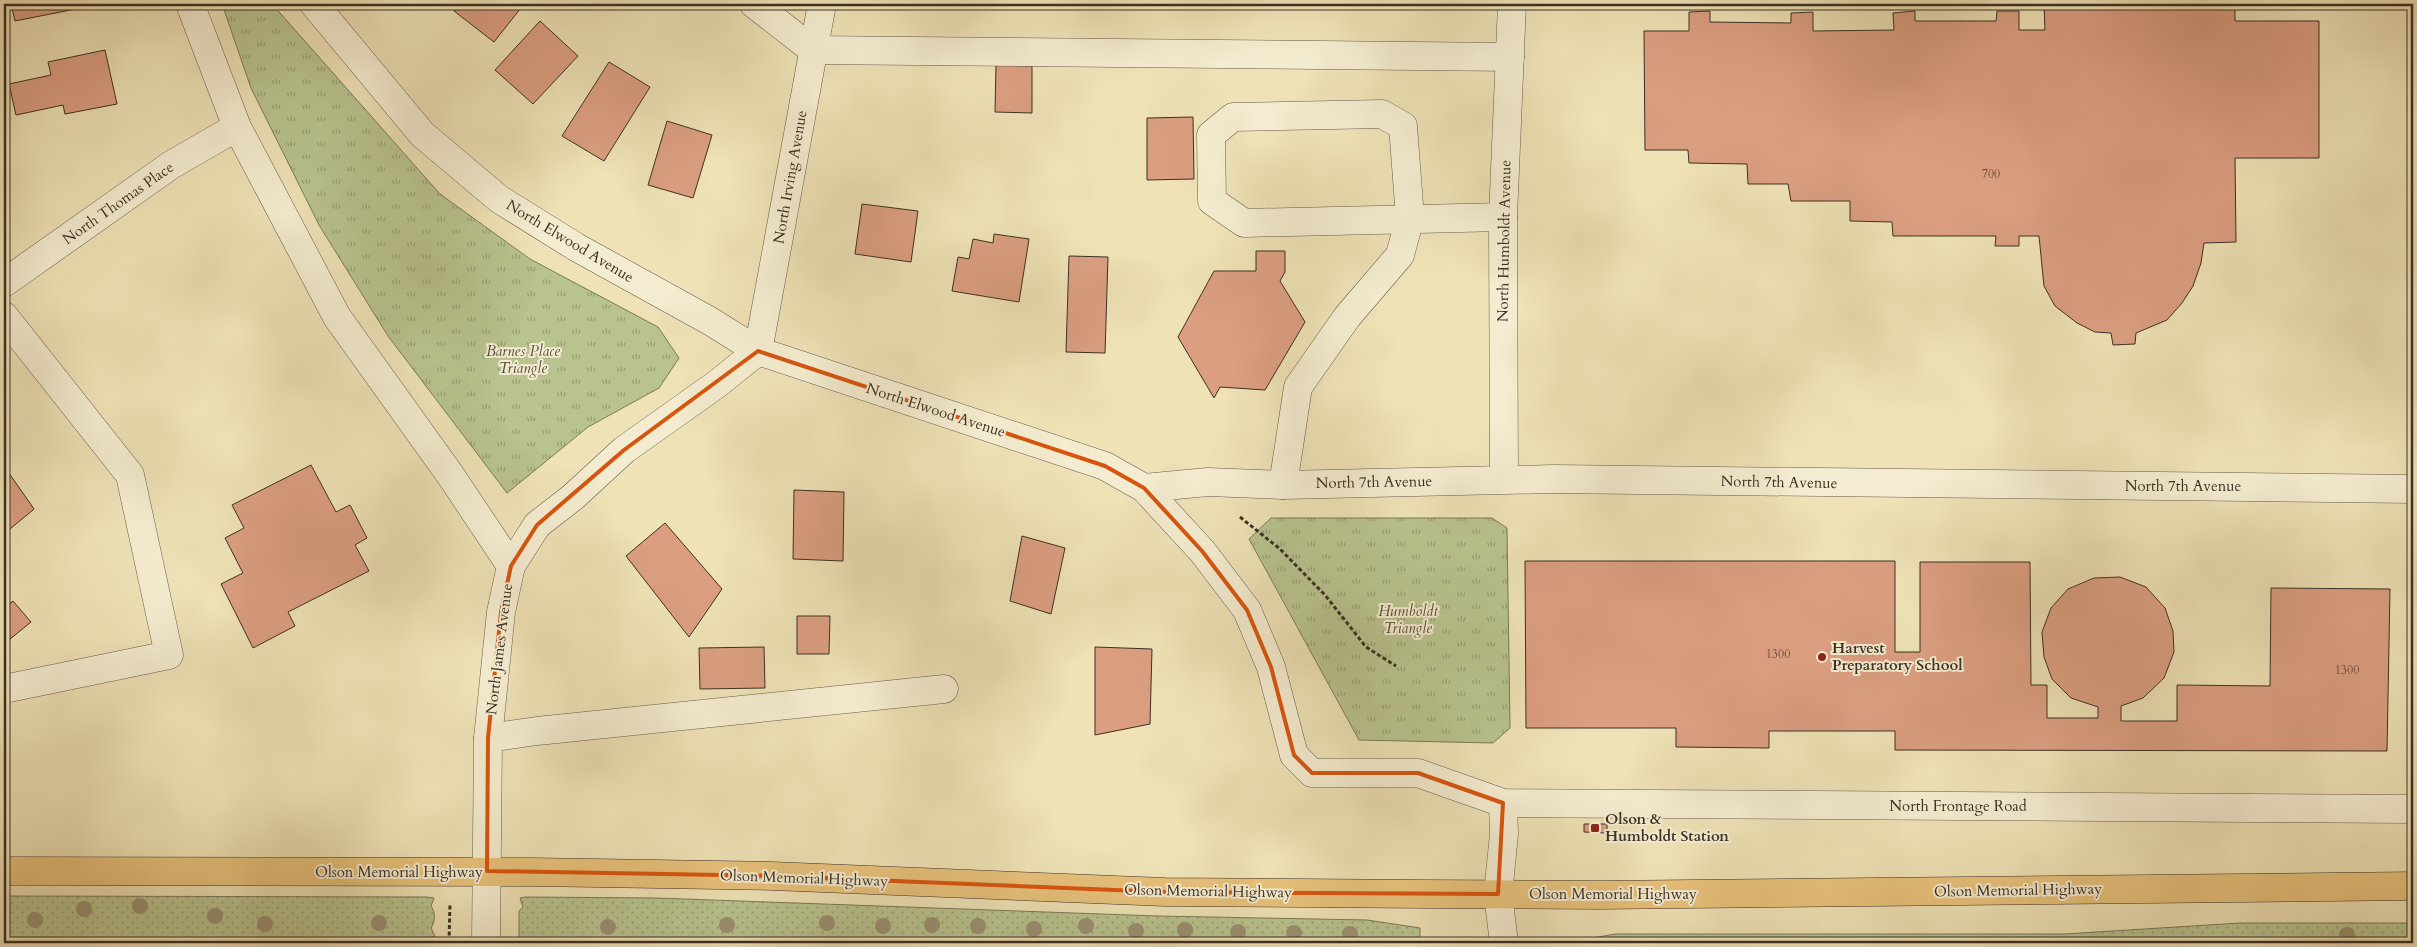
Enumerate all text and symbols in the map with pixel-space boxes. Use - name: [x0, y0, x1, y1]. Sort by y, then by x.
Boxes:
- street label: North Irving Avenue: [768, 108, 812, 245]
- street label: North Thomas Place: [58, 157, 178, 249]
- street label: North Humboldt Avenue: [1493, 160, 1515, 322]
- house number: 700: [1982, 166, 2000, 182]
- street label: North Elwood Avenue: [503, 195, 638, 287]
- park label: Barnes Place Triangle: [486, 341, 560, 378]
- street label: North Elwood Avenue: [864, 378, 1008, 442]
- street label: North 7th Avenue: [1315, 471, 1433, 493]
- street label: North 7th Avenue: [1720, 471, 1838, 493]
- street label: North 7th Avenue: [2125, 476, 2242, 496]
- street label: North James Avenue: [481, 582, 517, 716]
- park label: Humboldt Triangle: [1378, 601, 1438, 638]
- place label: Harvest Preparatory School: [1832, 638, 1963, 675]
- house number: 1300: [1766, 646, 1790, 662]
- marker: Harvest Preparatory School: [1816, 651, 1828, 663]
- house number: 1300: [2335, 662, 2359, 678]
- street label: North Frontage Road: [1889, 796, 2027, 816]
- place label: Olson & Humboldt Station: [1605, 809, 1729, 846]
- marker: Olson & Humboldt Station: [1589, 822, 1601, 834]
- street label: Olson Memorial Highway: [315, 862, 483, 882]
- street label: Olson Memorial Highway: [720, 865, 888, 891]
- street label: Olson Memorial Highway: [1934, 879, 2102, 901]
- street label: Olson Memorial Highway: [1124, 880, 1292, 902]
- street label: Olson Memorial Highway: [1529, 884, 1697, 904]

